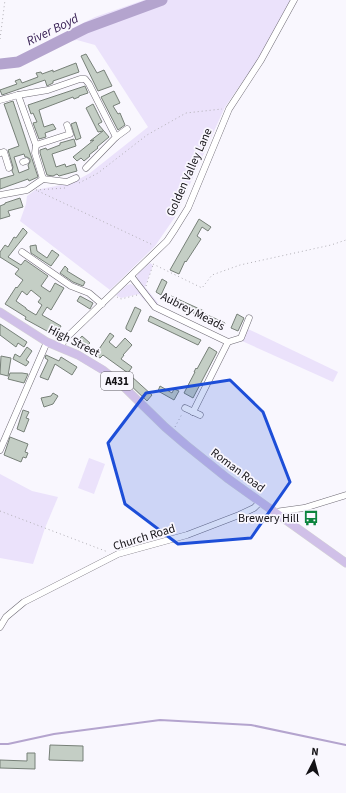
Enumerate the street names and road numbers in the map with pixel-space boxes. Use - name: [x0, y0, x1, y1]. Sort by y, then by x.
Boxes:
- street label: Golden Valley Lane: [162, 125, 217, 219]
- street label: Aubrey Meads: [158, 288, 228, 335]
- street label: High Street: [45, 321, 103, 362]
- road number: A431: [101, 372, 133, 390]
- street label: Roman Road: [207, 444, 268, 496]
- street label: Church Road: [111, 520, 177, 555]

